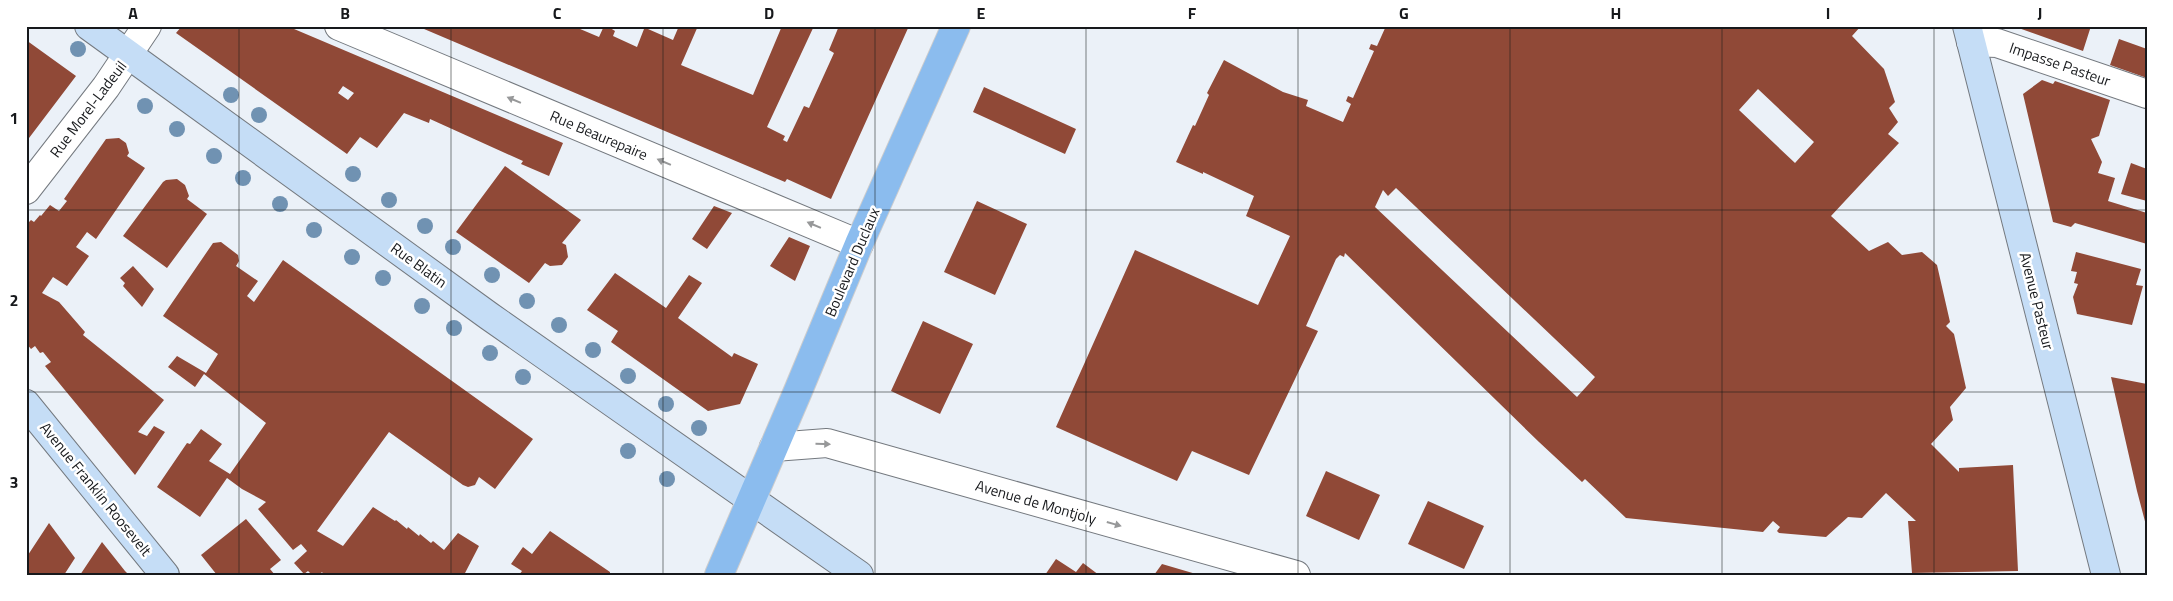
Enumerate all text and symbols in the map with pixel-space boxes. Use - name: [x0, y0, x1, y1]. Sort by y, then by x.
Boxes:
- text: A: [128, 1, 138, 25]
- text: B: [340, 1, 350, 25]
- text: C: [553, 1, 562, 25]
- text: D: [764, 1, 774, 25]
- text: E: [977, 1, 986, 25]
- text: F: [1188, 1, 1197, 25]
- text: G: [1399, 1, 1409, 25]
- text: H: [1611, 1, 1621, 25]
- text: I: [1826, 1, 1830, 25]
- text: J: [2038, 1, 2042, 25]
- street label: Impasse Pasteur: [2006, 36, 2114, 92]
- street label: Rue Morel-Ladeuil: [44, 56, 132, 162]
- one-way arrow: [507, 95, 521, 103]
- street label: Rue Beaurepaire: [547, 104, 651, 166]
- text: 1: [10, 106, 18, 130]
- one-way arrow: [657, 158, 671, 166]
- street label: Boulevard Duclaux: [819, 204, 885, 320]
- one-way arrow: [807, 220, 821, 228]
- street label: Rue Blatin: [386, 237, 452, 293]
- street label: Avenue Pasteur: [2014, 250, 2060, 352]
- text: 2: [10, 288, 18, 312]
- street label: Avenue Franklin Roosevelt: [35, 417, 158, 562]
- one-way arrow: [815, 440, 831, 448]
- text: 3: [10, 470, 18, 494]
- street label: Avenue de Montjoly: [973, 474, 1099, 530]
- one-way arrow: [1106, 520, 1122, 528]

